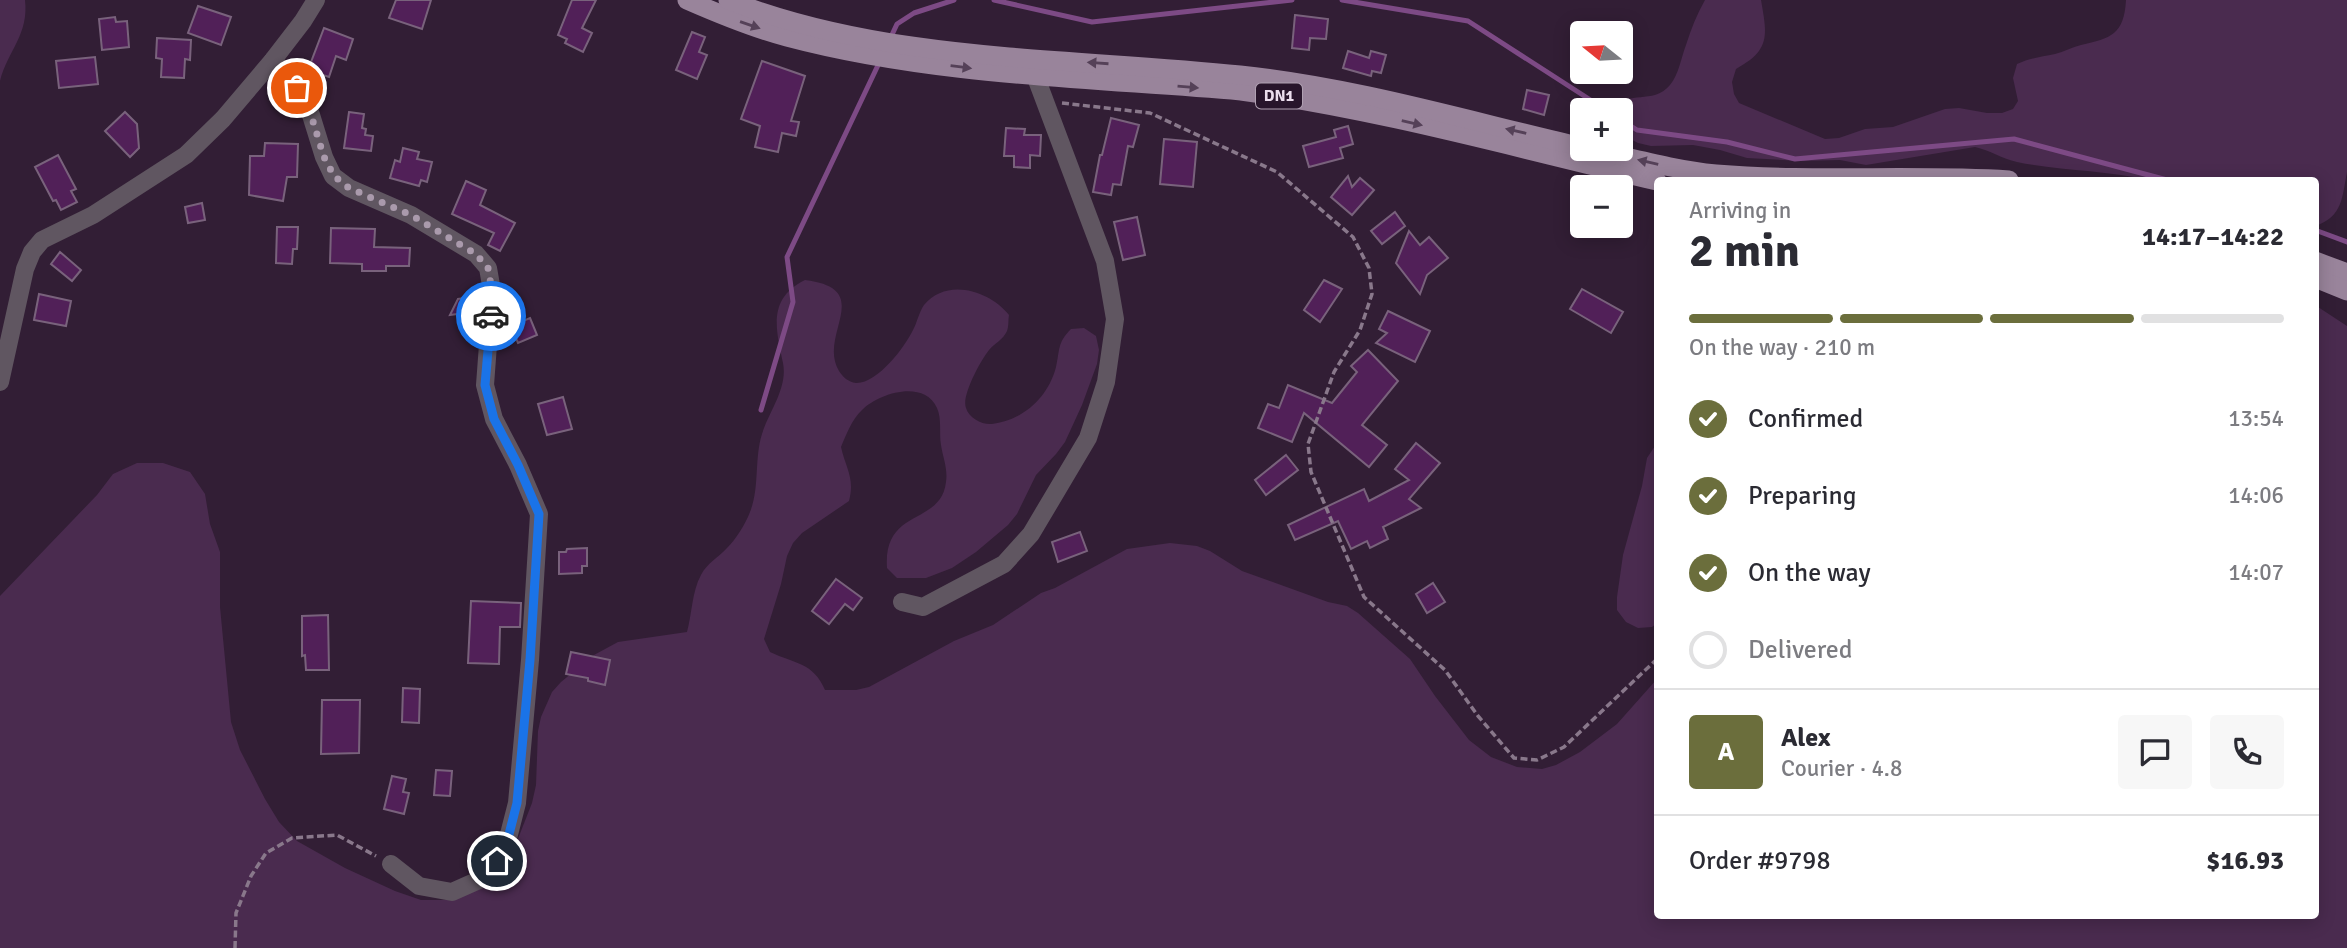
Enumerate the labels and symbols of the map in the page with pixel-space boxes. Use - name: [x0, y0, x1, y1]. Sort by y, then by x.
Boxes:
- one-way arrow: [740, 20, 761, 31]
- north arrow: [1570, 21, 1633, 84]
- one-way arrow: [1087, 57, 1109, 68]
- pin: [267, 58, 327, 118]
- one-way arrow: [951, 62, 973, 73]
- one-way arrow: [1177, 81, 1199, 92]
- road number: DN1: [1256, 83, 1302, 108]
- one-way arrow: [1401, 118, 1423, 129]
- one-way arrow: [1504, 125, 1526, 136]
- one-way arrow: [1637, 156, 1659, 167]
- courier: [456, 281, 526, 351]
- pin: [467, 831, 527, 891]

